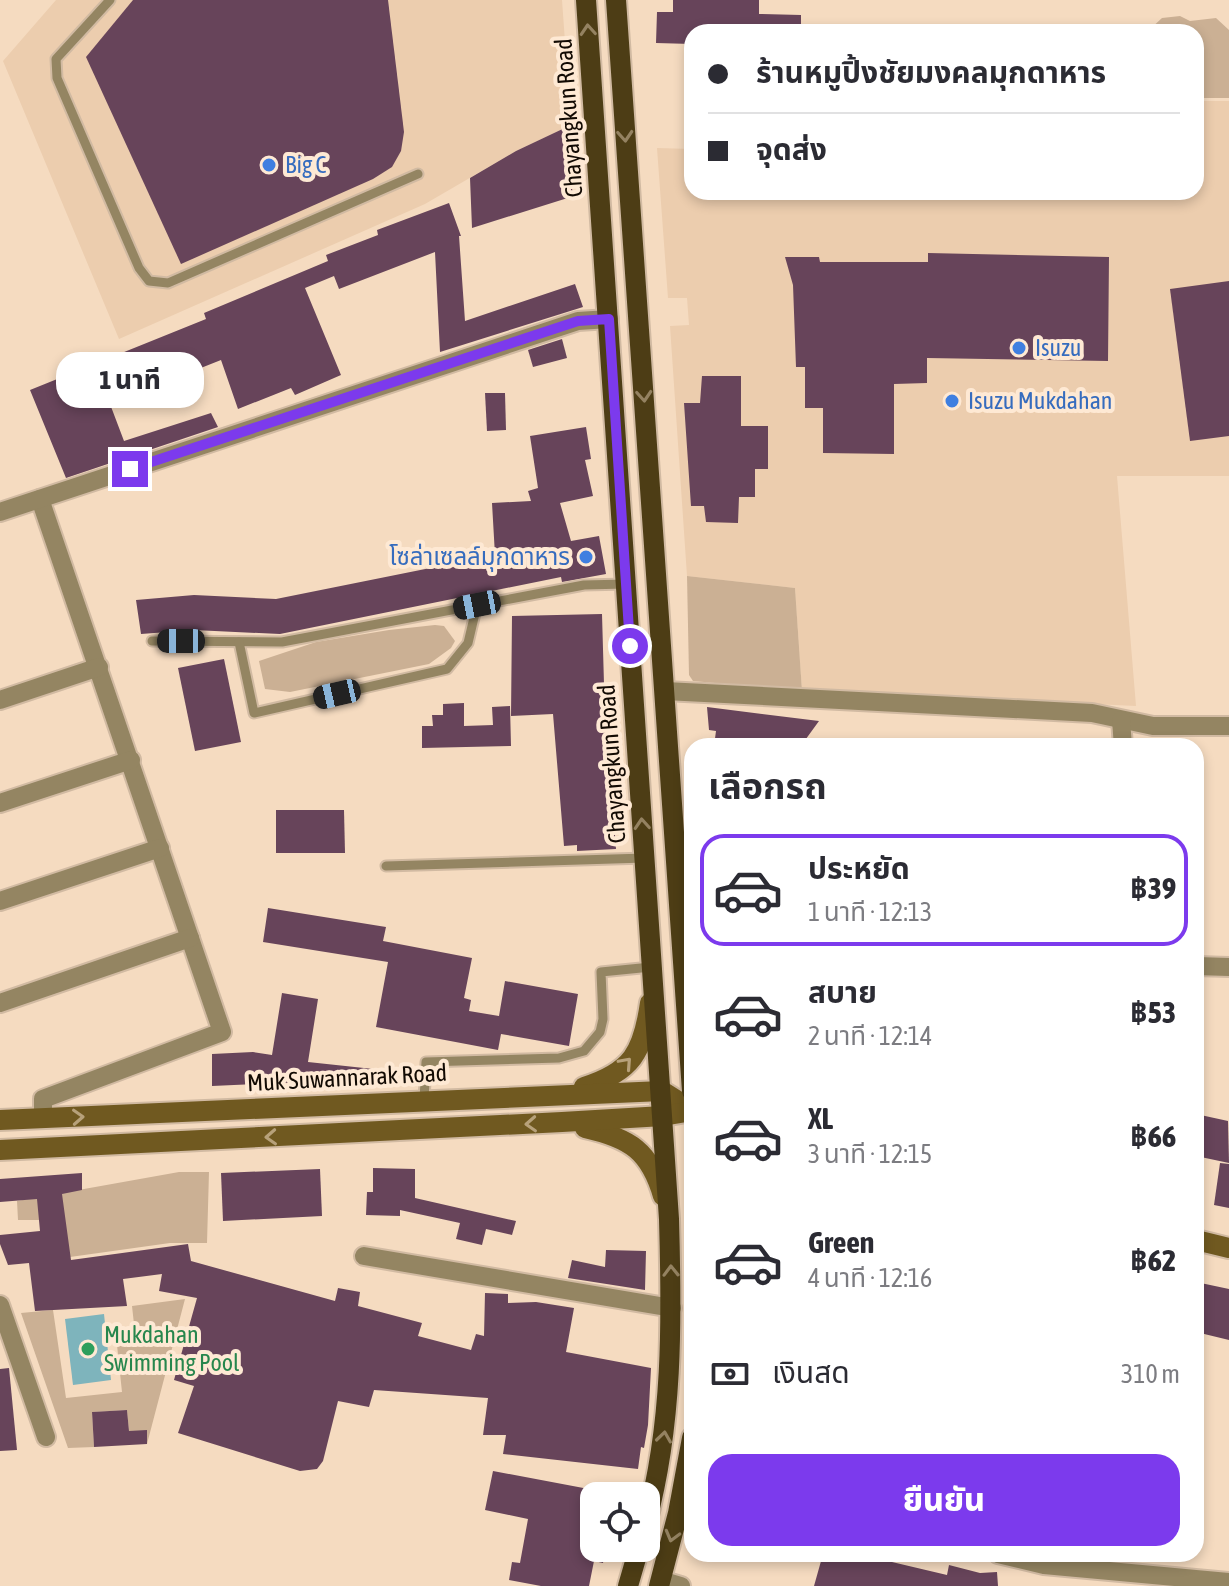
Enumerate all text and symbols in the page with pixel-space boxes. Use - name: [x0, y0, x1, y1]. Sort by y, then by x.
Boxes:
- one-way arrow: [580, 23, 597, 36]
- street label: Chayangkun Road: [549, 38, 588, 198]
- text: ร้านหมูปิ้งชัยมงคลมุกดาหาร: [756, 55, 1106, 89]
- one-way arrow: [616, 130, 633, 143]
- text: จุดส่ง: [756, 132, 827, 166]
- place label: Big C: [285, 151, 327, 178]
- marker: Big C: [260, 156, 278, 174]
- place label: Isuzu: [1035, 334, 1081, 361]
- marker: Isuzu: [1010, 339, 1028, 357]
- callout: 1 นาที: [56, 353, 204, 409]
- text: 1 นาที: [99, 365, 161, 395]
- place label: Isuzu Mukdahan: [968, 387, 1112, 414]
- one-way arrow: [635, 390, 652, 403]
- marker: Isuzu Mukdahan: [943, 392, 961, 410]
- route end: [112, 451, 148, 487]
- place label: โซล่าเซลล์มุกดาหาร: [389, 543, 570, 572]
- marker: โซล่าเซลล์มุกดาหาร: [577, 548, 595, 566]
- car: [451, 589, 503, 621]
- route start: [612, 628, 648, 664]
- car: [157, 629, 205, 653]
- car: [311, 677, 363, 711]
- street label: Chayangkun Road: [592, 684, 631, 844]
- text: เลือกรถ: [708, 765, 827, 807]
- one-way arrow: [634, 818, 651, 831]
- text: ประหยัด: [808, 851, 910, 885]
- icon: car: [712, 854, 784, 926]
- text: ฿39: [1130, 871, 1176, 905]
- text: 1 นาที · 12:13: [808, 897, 932, 927]
- text: สบาย: [808, 975, 877, 1009]
- icon: car: [712, 978, 784, 1050]
- text: ฿53: [1130, 995, 1176, 1029]
- text: 2 นาที · 12:14: [808, 1021, 932, 1051]
- one-way arrow: [616, 1057, 631, 1072]
- street label: Muk Suwannarak Road: [246, 1059, 448, 1096]
- text: XL: [808, 1101, 833, 1135]
- icon: car: [712, 1102, 784, 1174]
- one-way arrow: [72, 1108, 85, 1125]
- one-way arrow: [524, 1115, 537, 1132]
- text: ฿66: [1130, 1119, 1176, 1153]
- one-way arrow: [264, 1129, 277, 1146]
- text: 3 นาที · 12:15: [808, 1139, 932, 1169]
- text: Green: [808, 1225, 874, 1259]
- icon: car: [712, 1226, 784, 1298]
- text: ฿62: [1130, 1243, 1176, 1277]
- text: 4 นาที · 12:16: [808, 1263, 932, 1293]
- one-way arrow: [662, 1264, 679, 1277]
- place label: Mukdahan Swimming Pool: [104, 1321, 240, 1376]
- marker: Mukdahan Swimming Pool: [79, 1340, 97, 1358]
- icon: cash: [708, 1352, 752, 1396]
- text: เงินสด: [772, 1355, 850, 1389]
- text: 310 m: [1121, 1359, 1180, 1389]
- one-way arrow: [655, 1430, 672, 1444]
- button: ยืนยัน: [708, 1454, 1180, 1546]
- map controls: [580, 1482, 660, 1562]
- button: locate: [580, 1482, 660, 1562]
- one-way arrow: [665, 1529, 681, 1543]

